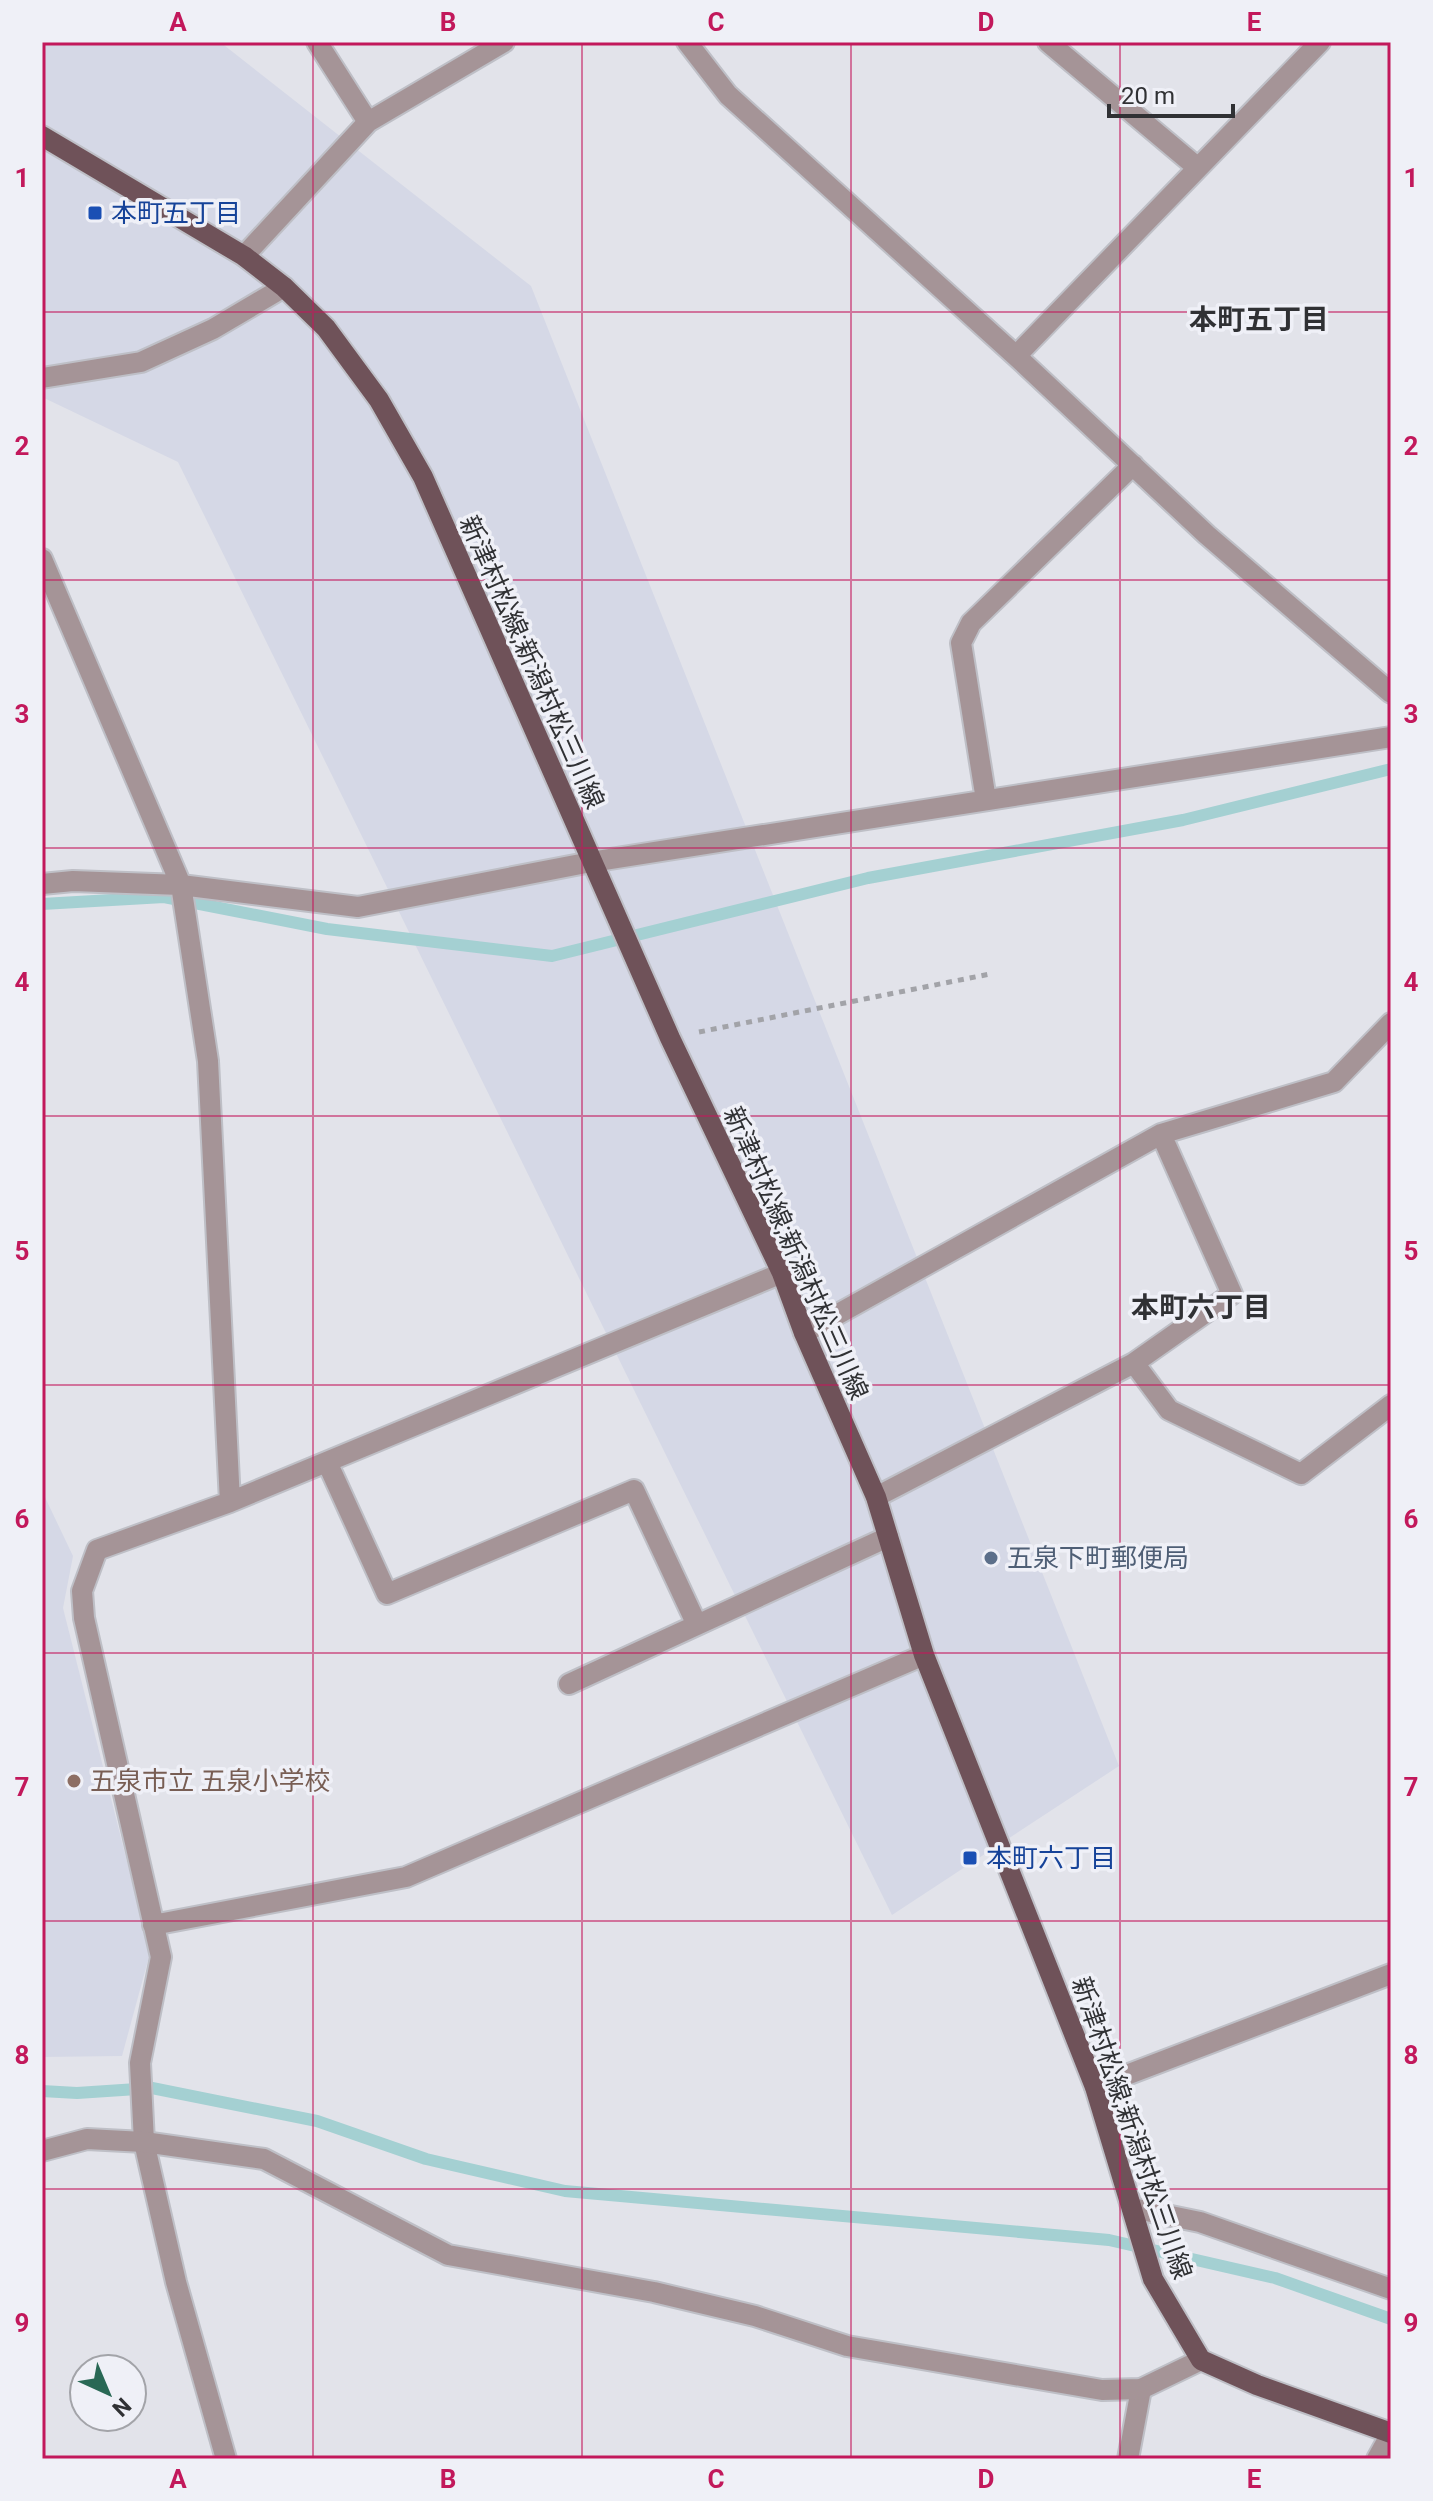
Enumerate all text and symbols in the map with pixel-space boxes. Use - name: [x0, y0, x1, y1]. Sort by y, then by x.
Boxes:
- text: A: [169, 7, 187, 37]
- text: B: [440, 7, 456, 37]
- text: C: [707, 7, 725, 37]
- text: D: [978, 7, 994, 37]
- text: E: [1247, 7, 1262, 37]
- scale bar: [1109, 68, 1233, 118]
- text: 20 m: [1121, 82, 1175, 110]
- text: 1: [15, 163, 29, 193]
- text: 1: [1404, 163, 1418, 193]
- place label: 本町五丁目: [111, 198, 241, 228]
- marker: 本町五丁目: [86, 204, 104, 222]
- district label: 本町五丁目: [1189, 303, 1329, 336]
- text: 2: [15, 431, 29, 461]
- text: 2: [1404, 431, 1418, 461]
- street label: 新津村松線;新潟村松三川線: [454, 511, 610, 813]
- text: 3: [15, 699, 29, 729]
- text: 3: [1404, 699, 1418, 729]
- text: 4: [15, 967, 30, 997]
- text: 4: [1404, 967, 1419, 997]
- street label: 新津村松線;新潟村松三川線: [718, 1102, 874, 1404]
- text: 5: [15, 1236, 29, 1266]
- text: 5: [1404, 1236, 1418, 1266]
- district label: 本町六丁目: [1131, 1291, 1271, 1324]
- text: 6: [15, 1504, 30, 1534]
- text: 6: [1404, 1504, 1419, 1534]
- place label: 五泉下町郵便局: [1007, 1543, 1189, 1573]
- marker: 五泉下町郵便局: [982, 1549, 1000, 1567]
- place label: 五泉市立 五泉小学校: [90, 1766, 330, 1796]
- text: 7: [15, 1772, 29, 1802]
- marker: 五泉市立 五泉小学校: [65, 1772, 83, 1790]
- text: 7: [1404, 1772, 1418, 1802]
- place label: 本町六丁目: [986, 1843, 1116, 1873]
- marker: 本町六丁目: [961, 1849, 979, 1867]
- street label: 新津村松線;新潟村松三川線: [1066, 1973, 1198, 2283]
- text: 8: [15, 2040, 29, 2070]
- text: 8: [1404, 2040, 1418, 2070]
- text: 9: [15, 2308, 29, 2338]
- text: 9: [1404, 2308, 1418, 2338]
- north arrow: [68, 2353, 148, 2433]
- text: N: [107, 2393, 136, 2421]
- text: A: [169, 2464, 187, 2494]
- text: B: [440, 2464, 456, 2494]
- text: C: [707, 2464, 725, 2494]
- text: D: [978, 2464, 994, 2494]
- text: E: [1247, 2464, 1262, 2494]

